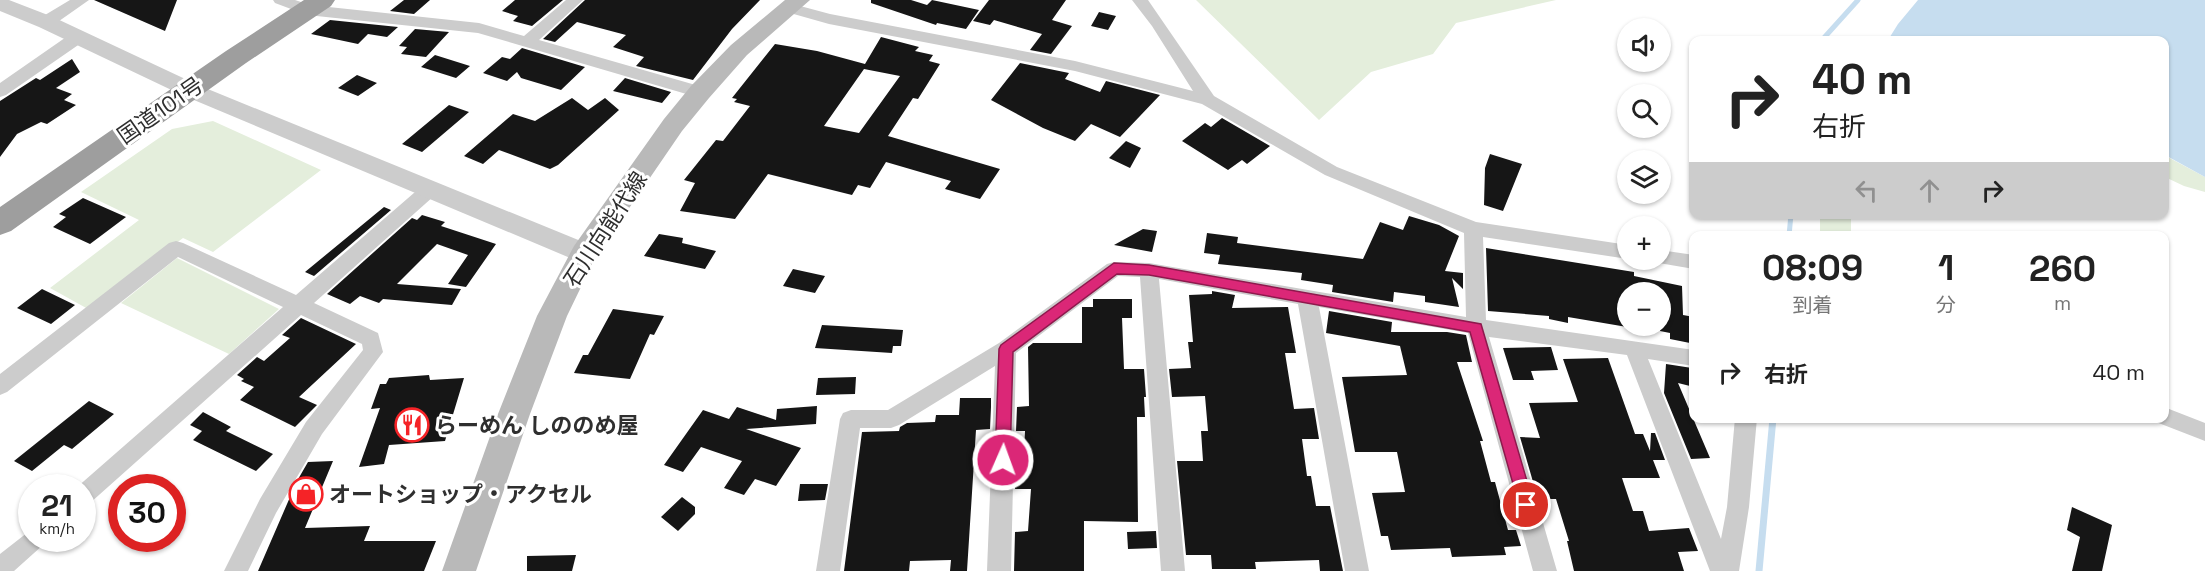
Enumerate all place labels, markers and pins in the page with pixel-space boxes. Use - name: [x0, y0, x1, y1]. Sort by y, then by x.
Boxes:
- restaurant icon: らーめん しののめ屋: [394, 407, 430, 443]
- place label: らーめん しののめ屋: [435, 411, 639, 439]
- shop icon: オートショップ・アクセル: [288, 476, 324, 512]
- pin: [1500, 479, 1551, 530]
- place label: オートショップ・アクセル: [329, 480, 592, 508]

